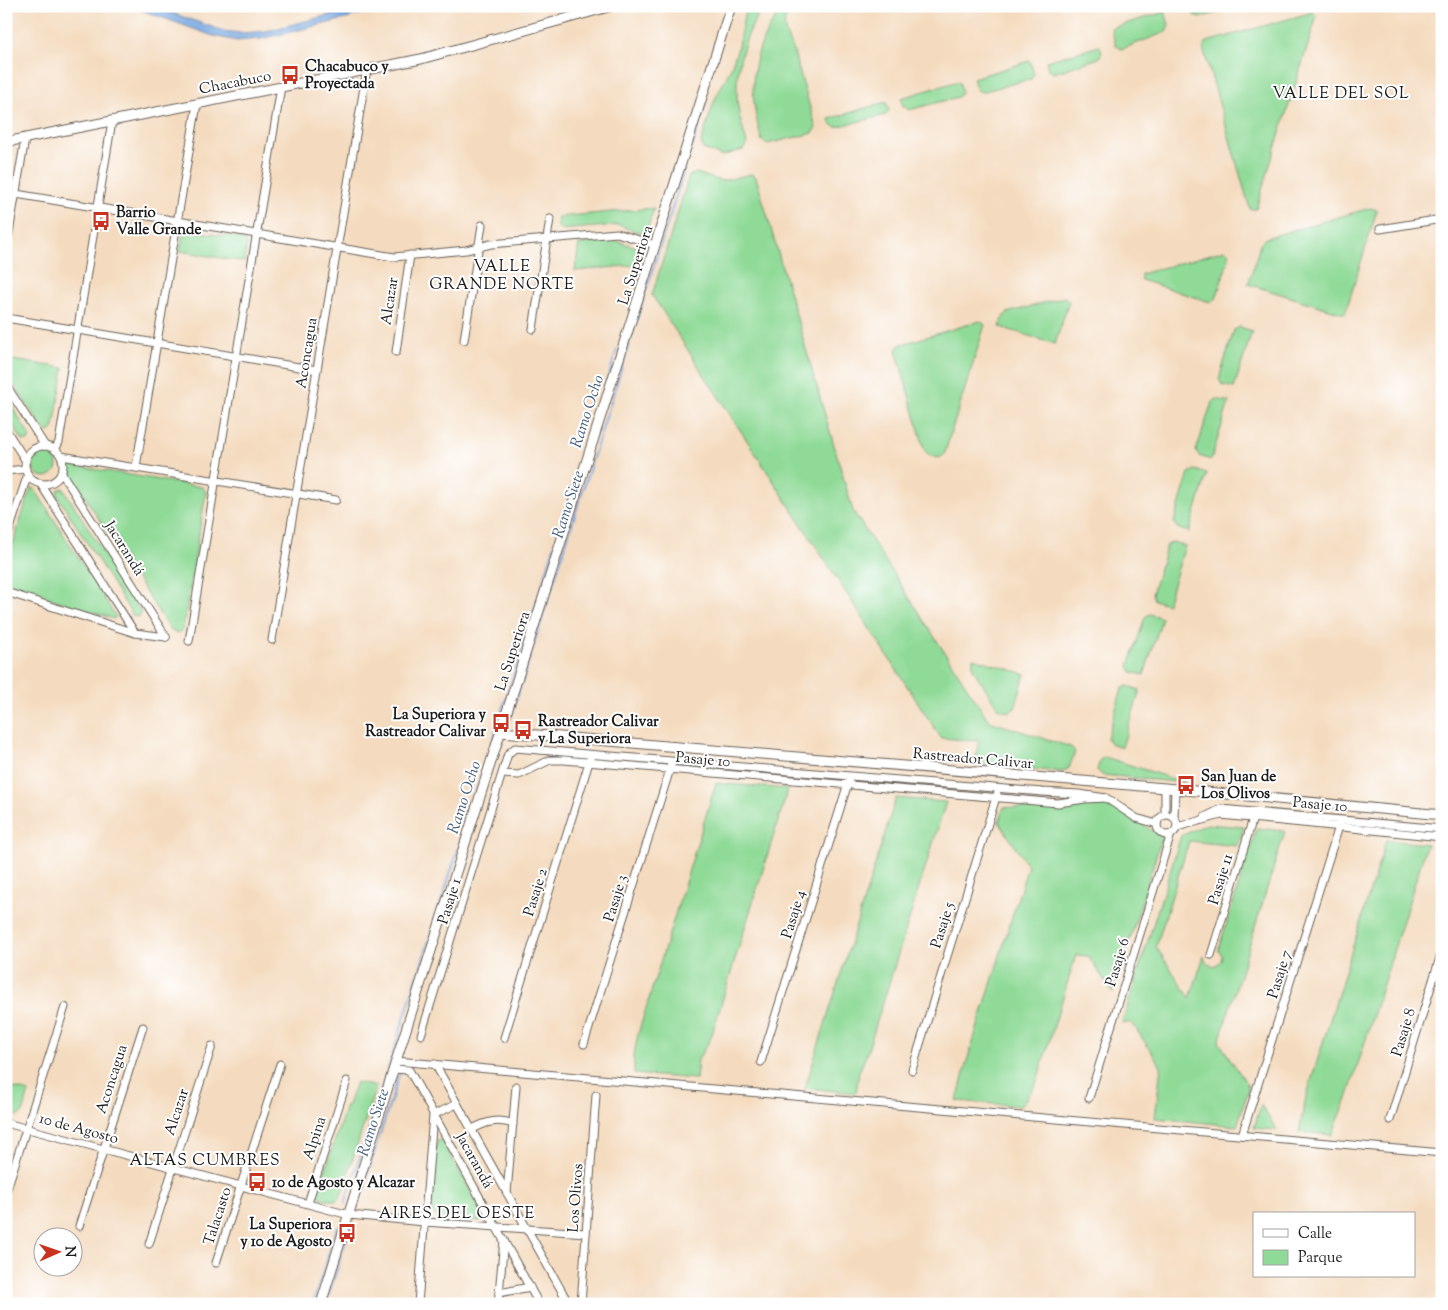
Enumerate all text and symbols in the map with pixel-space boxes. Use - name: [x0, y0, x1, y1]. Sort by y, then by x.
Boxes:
- place label: Chacabuco y Proyectada: [305, 57, 389, 95]
- bus stop icon: Chacabuco y Proyectada: [279, 64, 301, 86]
- street label: Chacabuco: [197, 66, 273, 101]
- district label: VALLE DEL SOL: [1272, 83, 1410, 106]
- place label: Barrio Valle Grande: [116, 203, 201, 241]
- bus stop icon: Barrio Valle Grande: [90, 210, 112, 232]
- street label: La Superiora: [614, 223, 659, 308]
- district label: VALLE GRANDE NORTE: [429, 256, 575, 297]
- street label: Alcazar: [376, 276, 405, 327]
- street label: Aconcagua: [292, 316, 323, 390]
- water label: Ramo Ocho: [566, 372, 611, 451]
- water label: Ramo Siete: [548, 468, 591, 542]
- street label: Jacarandá: [98, 516, 149, 580]
- street label: La Superiora: [491, 609, 536, 694]
- place label: La Superiora y Rastreador Calivar: [365, 705, 487, 743]
- bus stop icon: La Superiora y Rastreador Calivar: [490, 712, 512, 734]
- place label: Rastreador Calivar y La Superiora: [538, 712, 659, 750]
- bus stop icon: Rastreador Calivar y La Superiora: [512, 719, 534, 741]
- street label: Rastreador Calivar: [912, 744, 1034, 775]
- street label: Pasaje 10: [675, 748, 731, 773]
- water label: Ramo Ocho: [443, 758, 488, 837]
- place label: San Juan de Los Olivos: [1201, 767, 1276, 805]
- bus stop icon: San Juan de Los Olivos: [1175, 774, 1197, 796]
- street label: Pasaje 10: [1292, 793, 1348, 818]
- street label: Pasaje 11: [1204, 851, 1239, 908]
- street label: Pasaje 2: [519, 866, 554, 919]
- street label: Pasaje 3: [599, 872, 634, 925]
- street label: Pasaje 1: [433, 876, 467, 927]
- street label: Pasaje 4: [777, 887, 812, 941]
- street label: Pasaje 5: [926, 900, 960, 951]
- street label: Pasaje 6: [1101, 936, 1136, 989]
- street label: Pasaje 7: [1263, 947, 1298, 1001]
- street label: Pasaje 8: [1387, 1006, 1422, 1059]
- street label: Aconcagua: [91, 1042, 133, 1117]
- street label: Alcazar: [160, 1086, 195, 1138]
- water label: Ramo Siete: [353, 1086, 396, 1160]
- street label: 10 de Agosto: [37, 1109, 121, 1150]
- street label: Alpina: [299, 1114, 332, 1163]
- street label: Jacarandá: [449, 1128, 498, 1193]
- district label: ALTAS CUMBRES: [129, 1150, 281, 1173]
- street label: Los Olivos: [564, 1163, 589, 1233]
- bus stop icon: 10 de Agosto y Alcazar: [246, 1171, 268, 1193]
- place label: 10 de Agosto y Alcazar: [272, 1173, 415, 1194]
- street label: Talacasto: [199, 1185, 238, 1248]
- district label: AIRES DEL OESTE: [379, 1203, 535, 1226]
- legend: [1253, 1212, 1416, 1278]
- place label: La Superiora y 10 de Agosto: [240, 1215, 332, 1253]
- bus stop icon: La Superiora y 10 de Agosto: [336, 1222, 358, 1244]
- text: Calle: [1298, 1224, 1332, 1245]
- north arrow: [32, 1228, 82, 1278]
- text: N: [59, 1246, 79, 1258]
- text: Parque: [1298, 1248, 1342, 1269]

